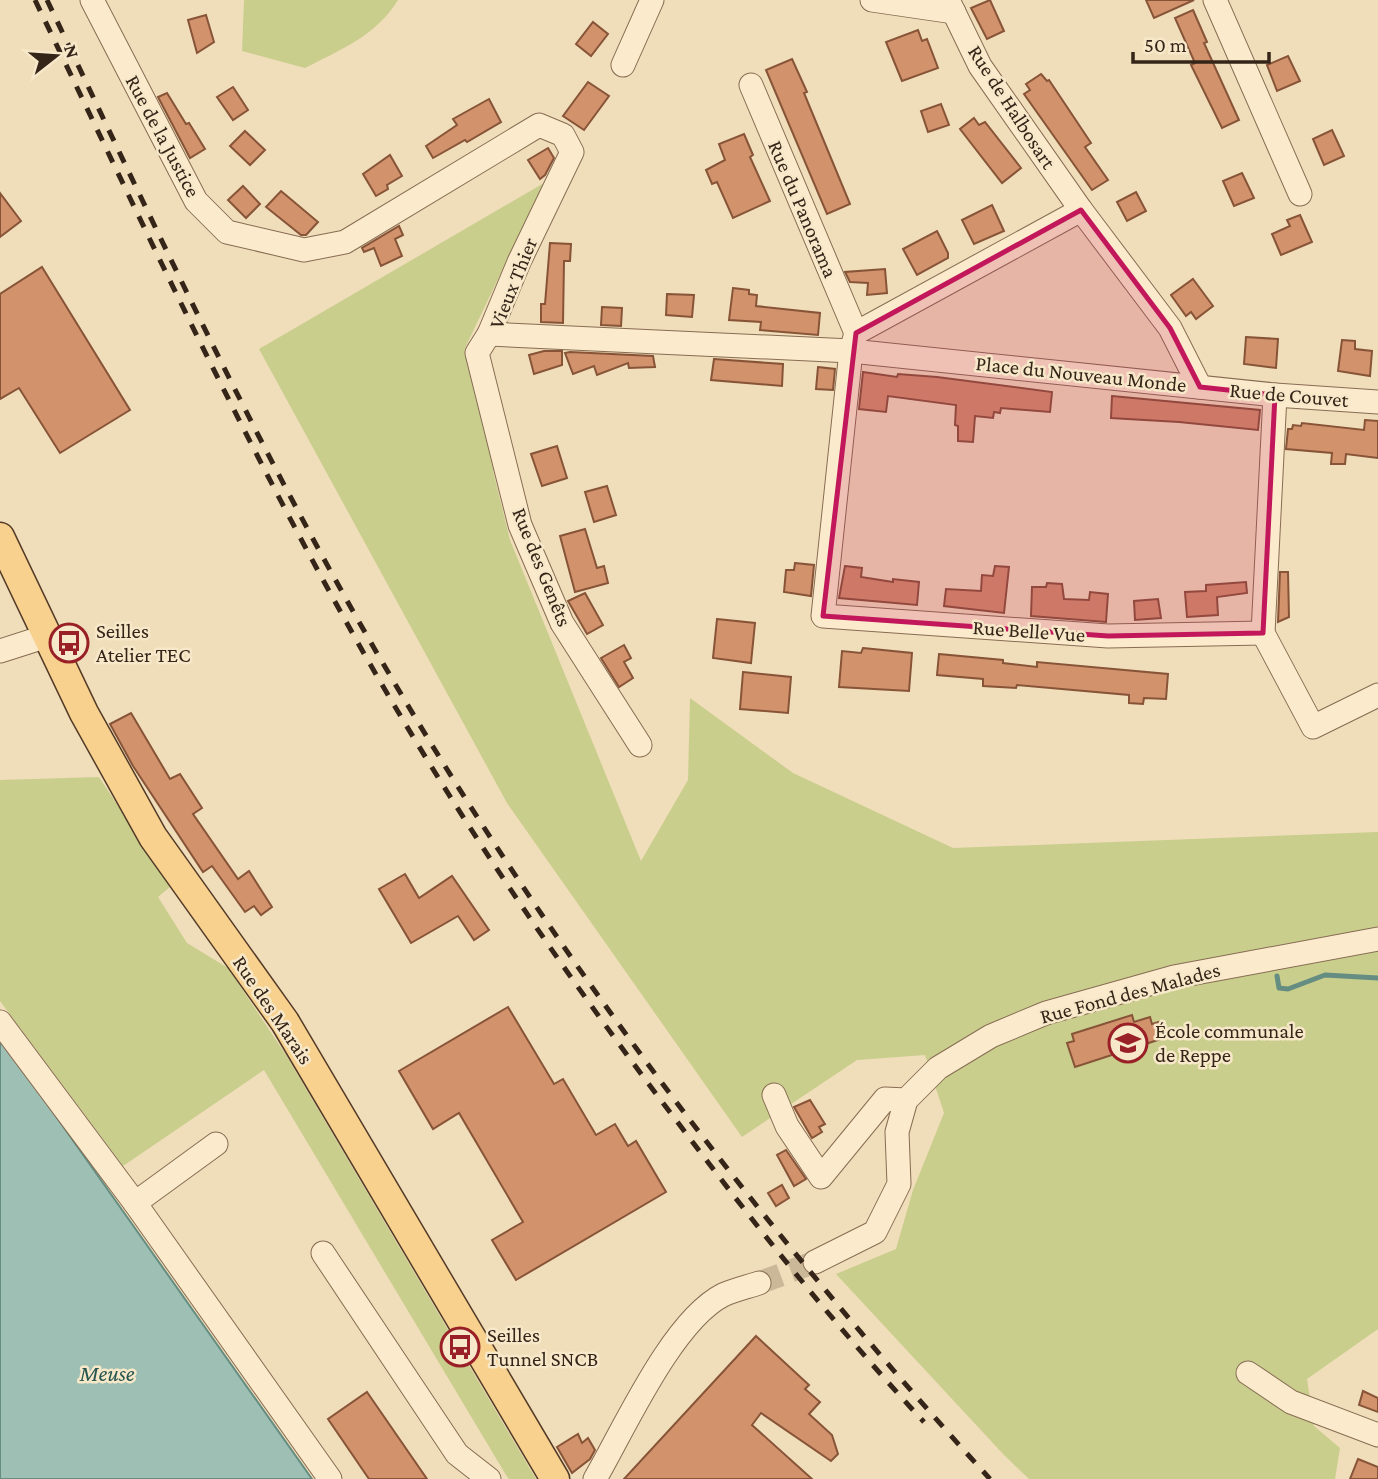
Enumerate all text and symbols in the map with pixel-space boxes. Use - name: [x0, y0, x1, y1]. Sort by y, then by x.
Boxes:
- north arrow: [21, 21, 91, 91]
- scale bar: [1133, 21, 1270, 65]
- text: 50 m: [1144, 33, 1187, 57]
- street label: Rue de Halbosart: [963, 41, 1061, 174]
- text: N: [60, 42, 84, 60]
- street label: Rue de la Justice: [121, 71, 205, 201]
- street label: Rue du Panorama: [763, 137, 843, 282]
- street label: Vieux Thier: [484, 233, 542, 332]
- street label: Place du Nouveau Monde: [974, 351, 1188, 397]
- street label: Rue de Couvet: [1228, 378, 1351, 412]
- street label: Rue des Genêts: [507, 504, 577, 630]
- street label: Rue Belle Vue: [972, 615, 1086, 647]
- place label: Seilles Atelier TEC: [96, 619, 191, 667]
- bus stop icon: Seilles Atelier TEC: [48, 622, 90, 664]
- street label: Rue des Marais: [228, 951, 318, 1069]
- street label: Rue Fond des Malades: [1037, 957, 1223, 1029]
- place label: École communale de Reppe: [1155, 1019, 1304, 1067]
- school or university icon: École communale de Reppe: [1107, 1022, 1149, 1064]
- place label: Seilles Tunnel SNCB: [487, 1323, 598, 1371]
- bus stop icon: Seilles Tunnel SNCB: [439, 1326, 481, 1368]
- water label: Meuse: [78, 1360, 135, 1386]

